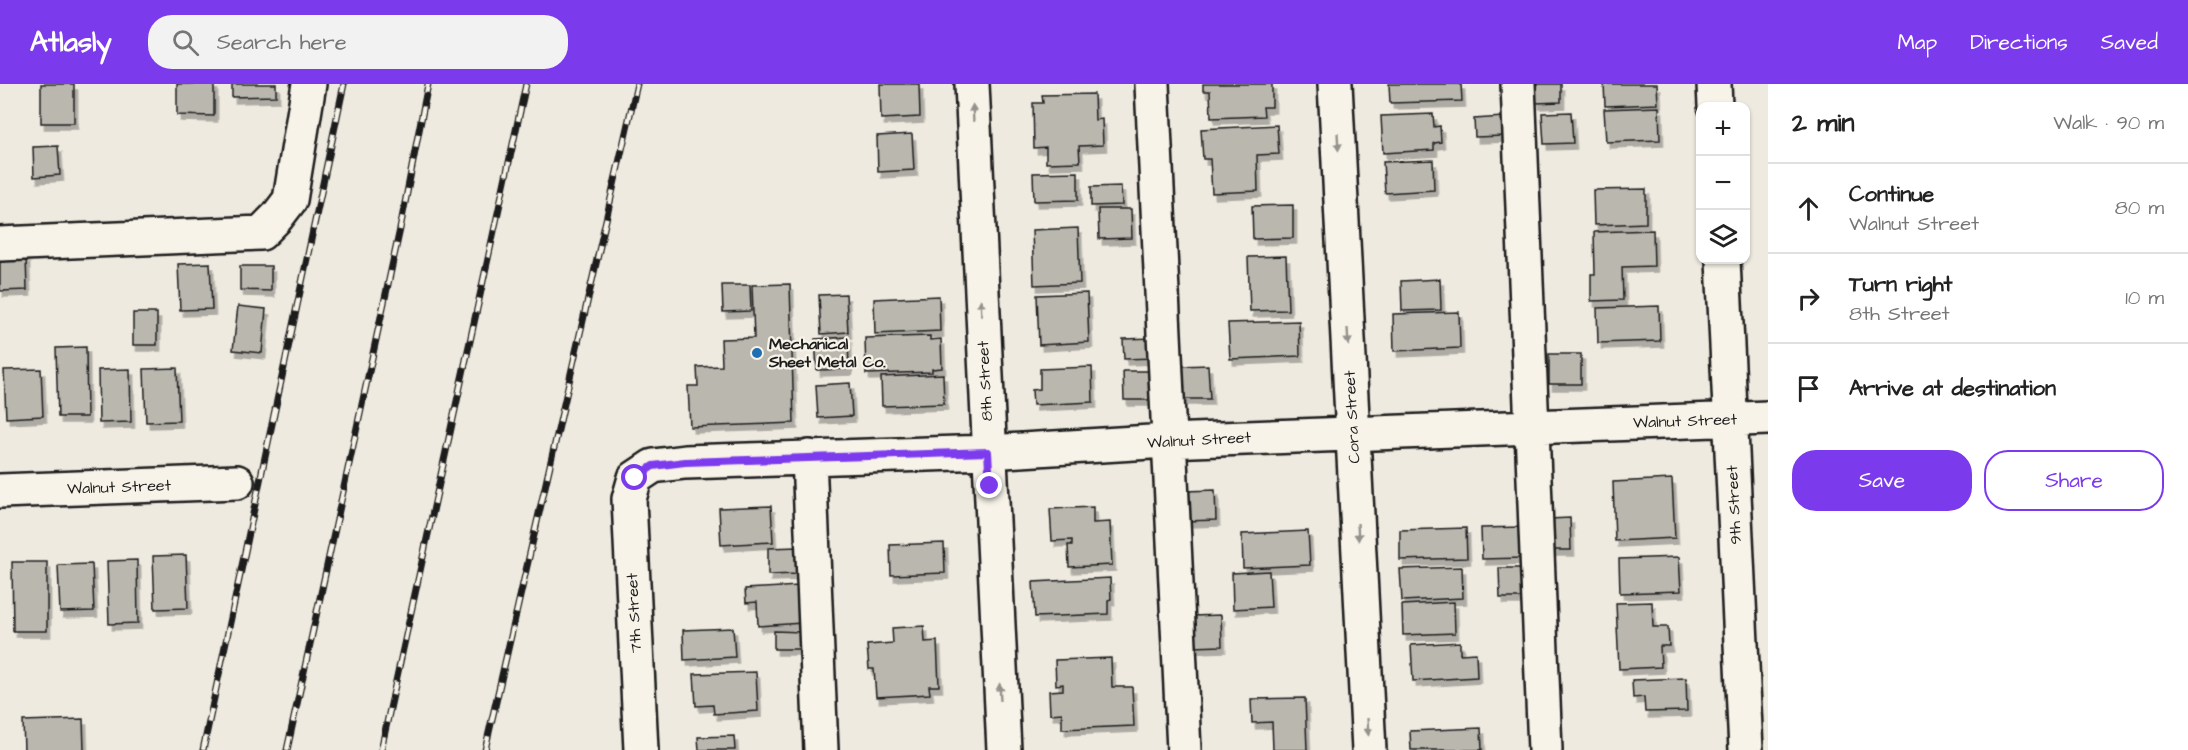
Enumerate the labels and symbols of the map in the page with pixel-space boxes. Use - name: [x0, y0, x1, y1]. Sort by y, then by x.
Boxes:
- one-way arrow: [968, 104, 977, 123]
- one-way arrow: [1334, 133, 1343, 152]
- one-way arrow: [977, 299, 986, 318]
- one-way arrow: [1344, 328, 1353, 347]
- place label: Mechanical Sheet Metal Co.: [768, 333, 885, 373]
- street label: 8th Street: [972, 340, 998, 422]
- marker: Mechanical Sheet Metal Co.: [750, 346, 764, 360]
- street label: Cora Street: [1339, 369, 1365, 464]
- street label: Walnut Street: [1633, 408, 1738, 434]
- street label: Walnut Street: [1146, 426, 1252, 454]
- route start: [621, 464, 647, 490]
- street label: 9th Street: [1721, 464, 1747, 545]
- route end: [976, 472, 1002, 498]
- street label: Walnut Street: [67, 474, 172, 500]
- one-way arrow: [1354, 522, 1363, 541]
- street label: 7th Street: [621, 572, 647, 654]
- one-way arrow: [996, 682, 1005, 701]
- one-way arrow: [1363, 717, 1372, 736]

